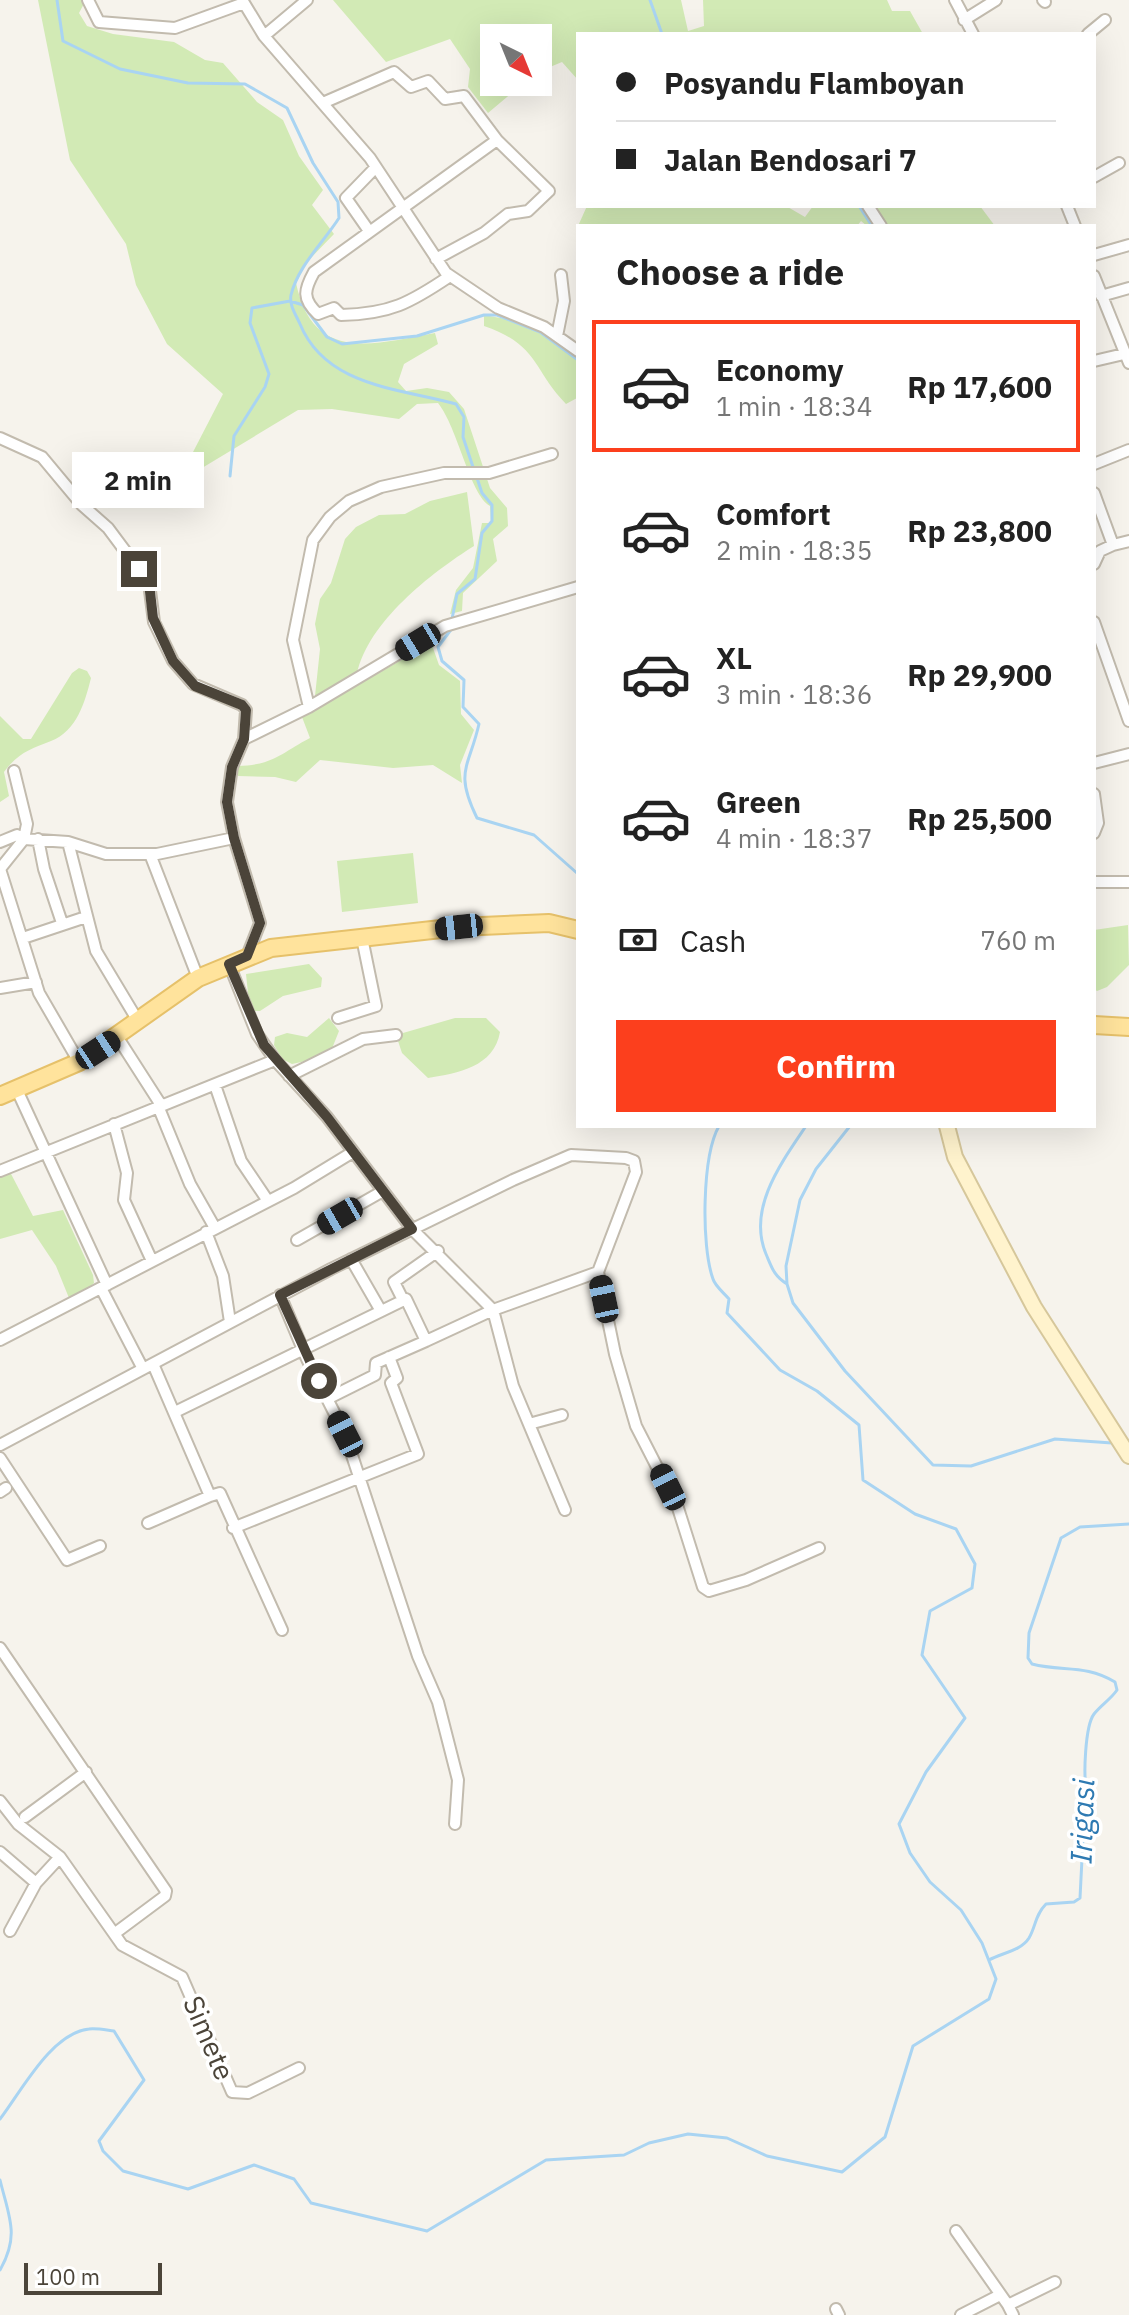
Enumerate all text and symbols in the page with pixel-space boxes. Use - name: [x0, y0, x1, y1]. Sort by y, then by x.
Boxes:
- north arrow: [480, 24, 552, 96]
- map controls: [480, 24, 552, 96]
- text: Posyandu Flamboyan: [664, 63, 965, 102]
- text: Jalan Bendosari 7: [664, 140, 917, 179]
- text: Choose a ride: [616, 248, 844, 295]
- icon: car: [620, 350, 692, 422]
- text: Economy: [716, 350, 844, 389]
- text: Rp 17,600: [907, 367, 1052, 406]
- text: 1 min · 18:34: [716, 389, 872, 423]
- callout: 2 min: [73, 453, 205, 509]
- text: 2 min: [104, 463, 172, 497]
- icon: car: [620, 494, 692, 566]
- text: Comfort: [716, 494, 831, 533]
- text: Rp 23,800: [907, 511, 1052, 550]
- text: 2 min · 18:35: [716, 533, 872, 567]
- route end: [121, 551, 157, 587]
- car: [391, 619, 445, 665]
- icon: car: [620, 638, 692, 710]
- text: XL: [716, 638, 752, 677]
- text: Rp 29,900: [907, 655, 1052, 694]
- text: 3 min · 18:36: [716, 677, 872, 711]
- icon: car: [620, 782, 692, 854]
- text: Green: [716, 782, 801, 821]
- text: Rp 25,500: [907, 799, 1052, 838]
- text: 4 min · 18:37: [716, 821, 872, 855]
- car: [434, 913, 484, 941]
- icon: cash: [616, 918, 660, 962]
- text: Cash: [680, 921, 746, 960]
- text: 760 m: [980, 923, 1056, 957]
- button: Confirm: [616, 1020, 1056, 1112]
- car: [71, 1027, 125, 1073]
- car: [313, 1194, 367, 1238]
- car: [587, 1273, 621, 1325]
- route start: [301, 1363, 337, 1399]
- car: [323, 1407, 367, 1461]
- car: [647, 1460, 689, 1514]
- water label: Irigasi: [1061, 1778, 1102, 1864]
- street label: Simete: [175, 1990, 244, 2086]
- scale bar: [24, 2259, 162, 2295]
- text: 100 m: [36, 2262, 100, 2291]

